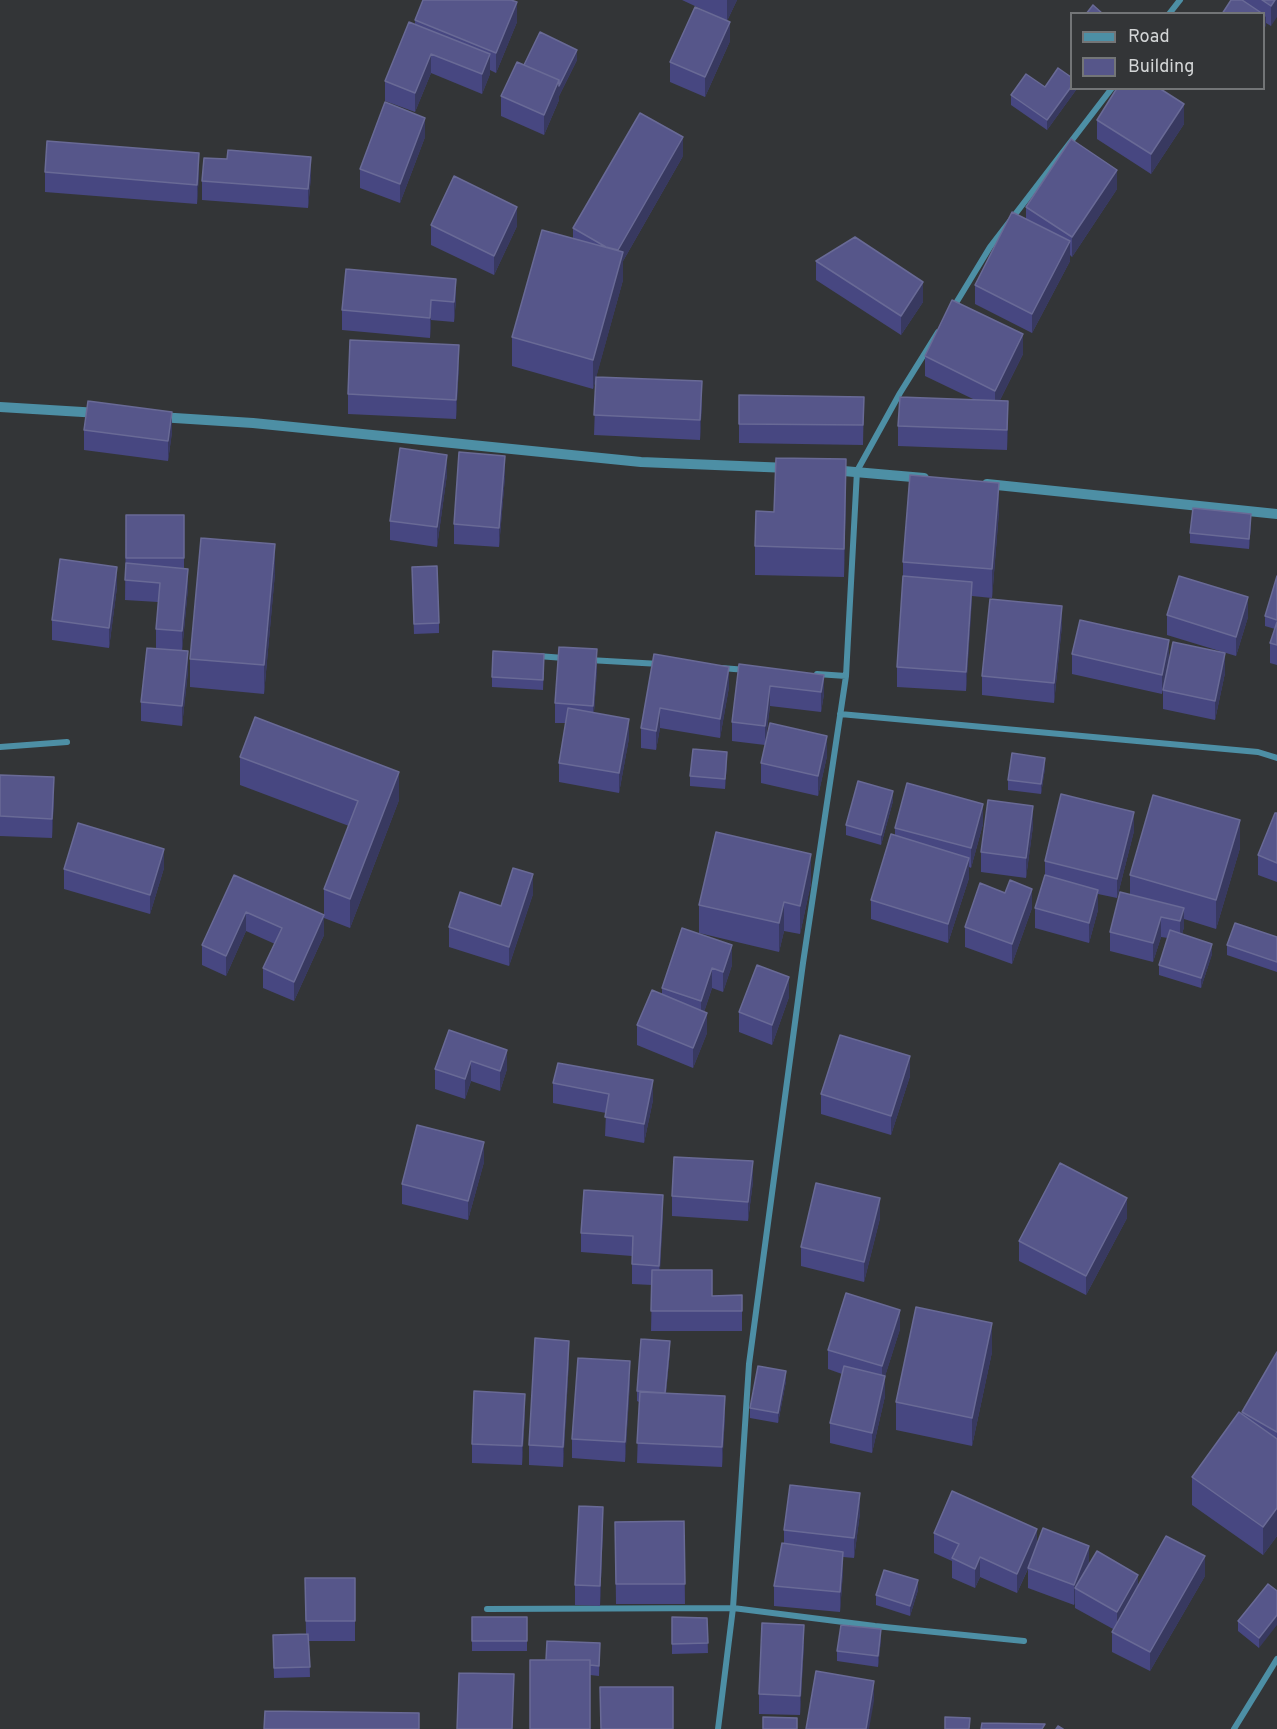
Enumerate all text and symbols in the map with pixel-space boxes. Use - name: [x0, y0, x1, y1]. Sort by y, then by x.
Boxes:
- legend: [1070, 12, 1265, 90]
- text: Road: [1128, 26, 1170, 49]
- text: Building: [1128, 56, 1194, 79]

